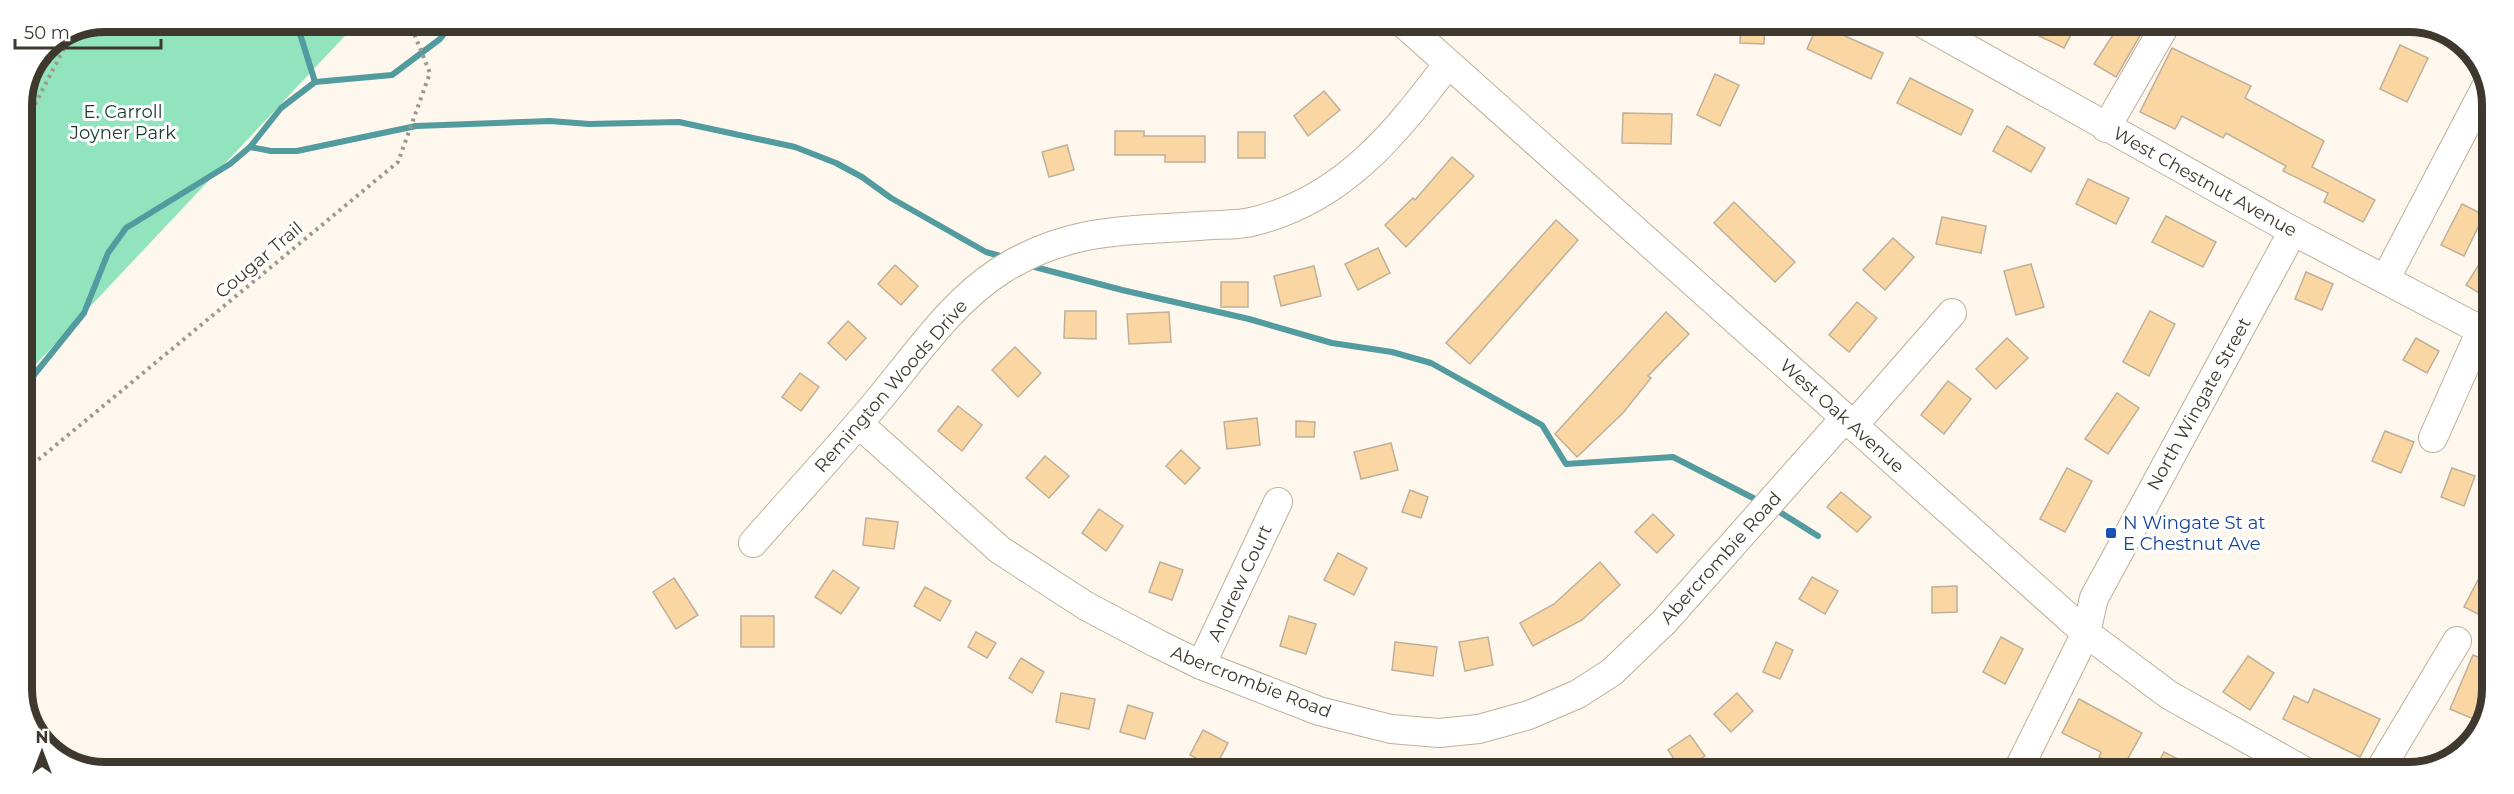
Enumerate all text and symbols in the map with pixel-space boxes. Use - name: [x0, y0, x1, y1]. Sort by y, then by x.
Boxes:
- scale bar: [15, 12, 160, 50]
- text: 50 m: [24, 22, 70, 44]
- park label: E. Carroll Joyner Park: [69, 101, 176, 144]
- street label: West Chestnut Avenue: [2109, 122, 2301, 242]
- street label: Cougar Trail: [211, 217, 307, 303]
- street label: Remington Woods Drive: [810, 295, 972, 477]
- street label: North Wingate Street: [2142, 314, 2256, 494]
- street label: West Oak Avenue: [1775, 354, 1909, 478]
- street label: Abercrombie Road: [1656, 487, 1786, 629]
- place label: N Wingate St at E Chestnut Ave: [2123, 512, 2266, 555]
- street label: Andrew Court: [1203, 521, 1277, 645]
- marker: N Wingate St at E Chestnut Ave: [2104, 526, 2118, 540]
- street label: Abercrombie Road: [1168, 641, 1334, 723]
- north arrow: [12, 722, 72, 782]
- text: N: [36, 728, 48, 747]

